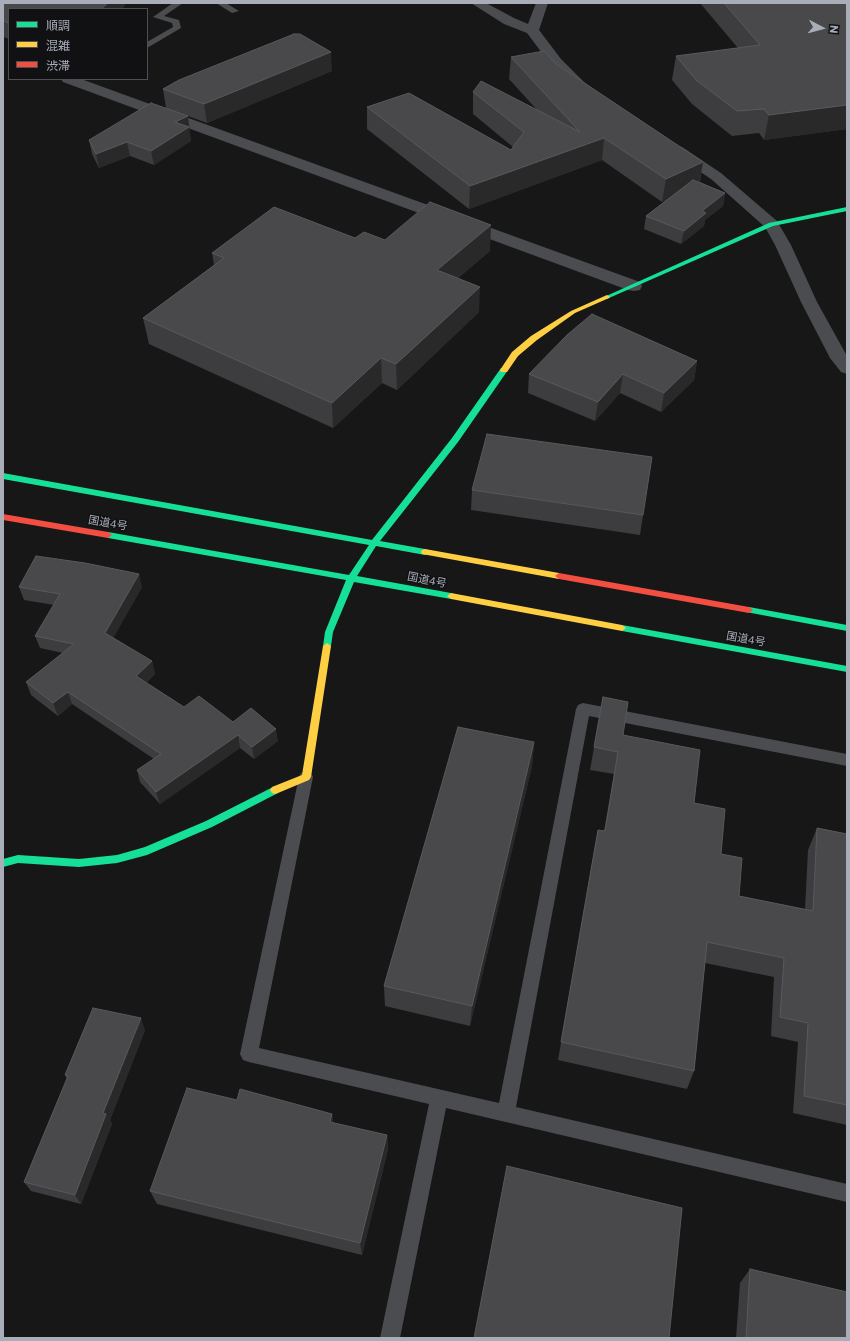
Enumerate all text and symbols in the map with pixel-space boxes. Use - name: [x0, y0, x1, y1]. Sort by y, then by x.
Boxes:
- legend: [8, 8, 148, 80]
- north arrow: [802, 8, 842, 48]
- text: 順調: [46, 18, 70, 32]
- text: N: [828, 25, 841, 34]
- text: 混雑: [46, 38, 70, 52]
- text: 渋滞: [46, 58, 70, 72]
- street label: 国道4号: [87, 513, 129, 533]
- street label: 国道4号: [406, 570, 448, 590]
- street label: 国道4号: [725, 629, 767, 649]

